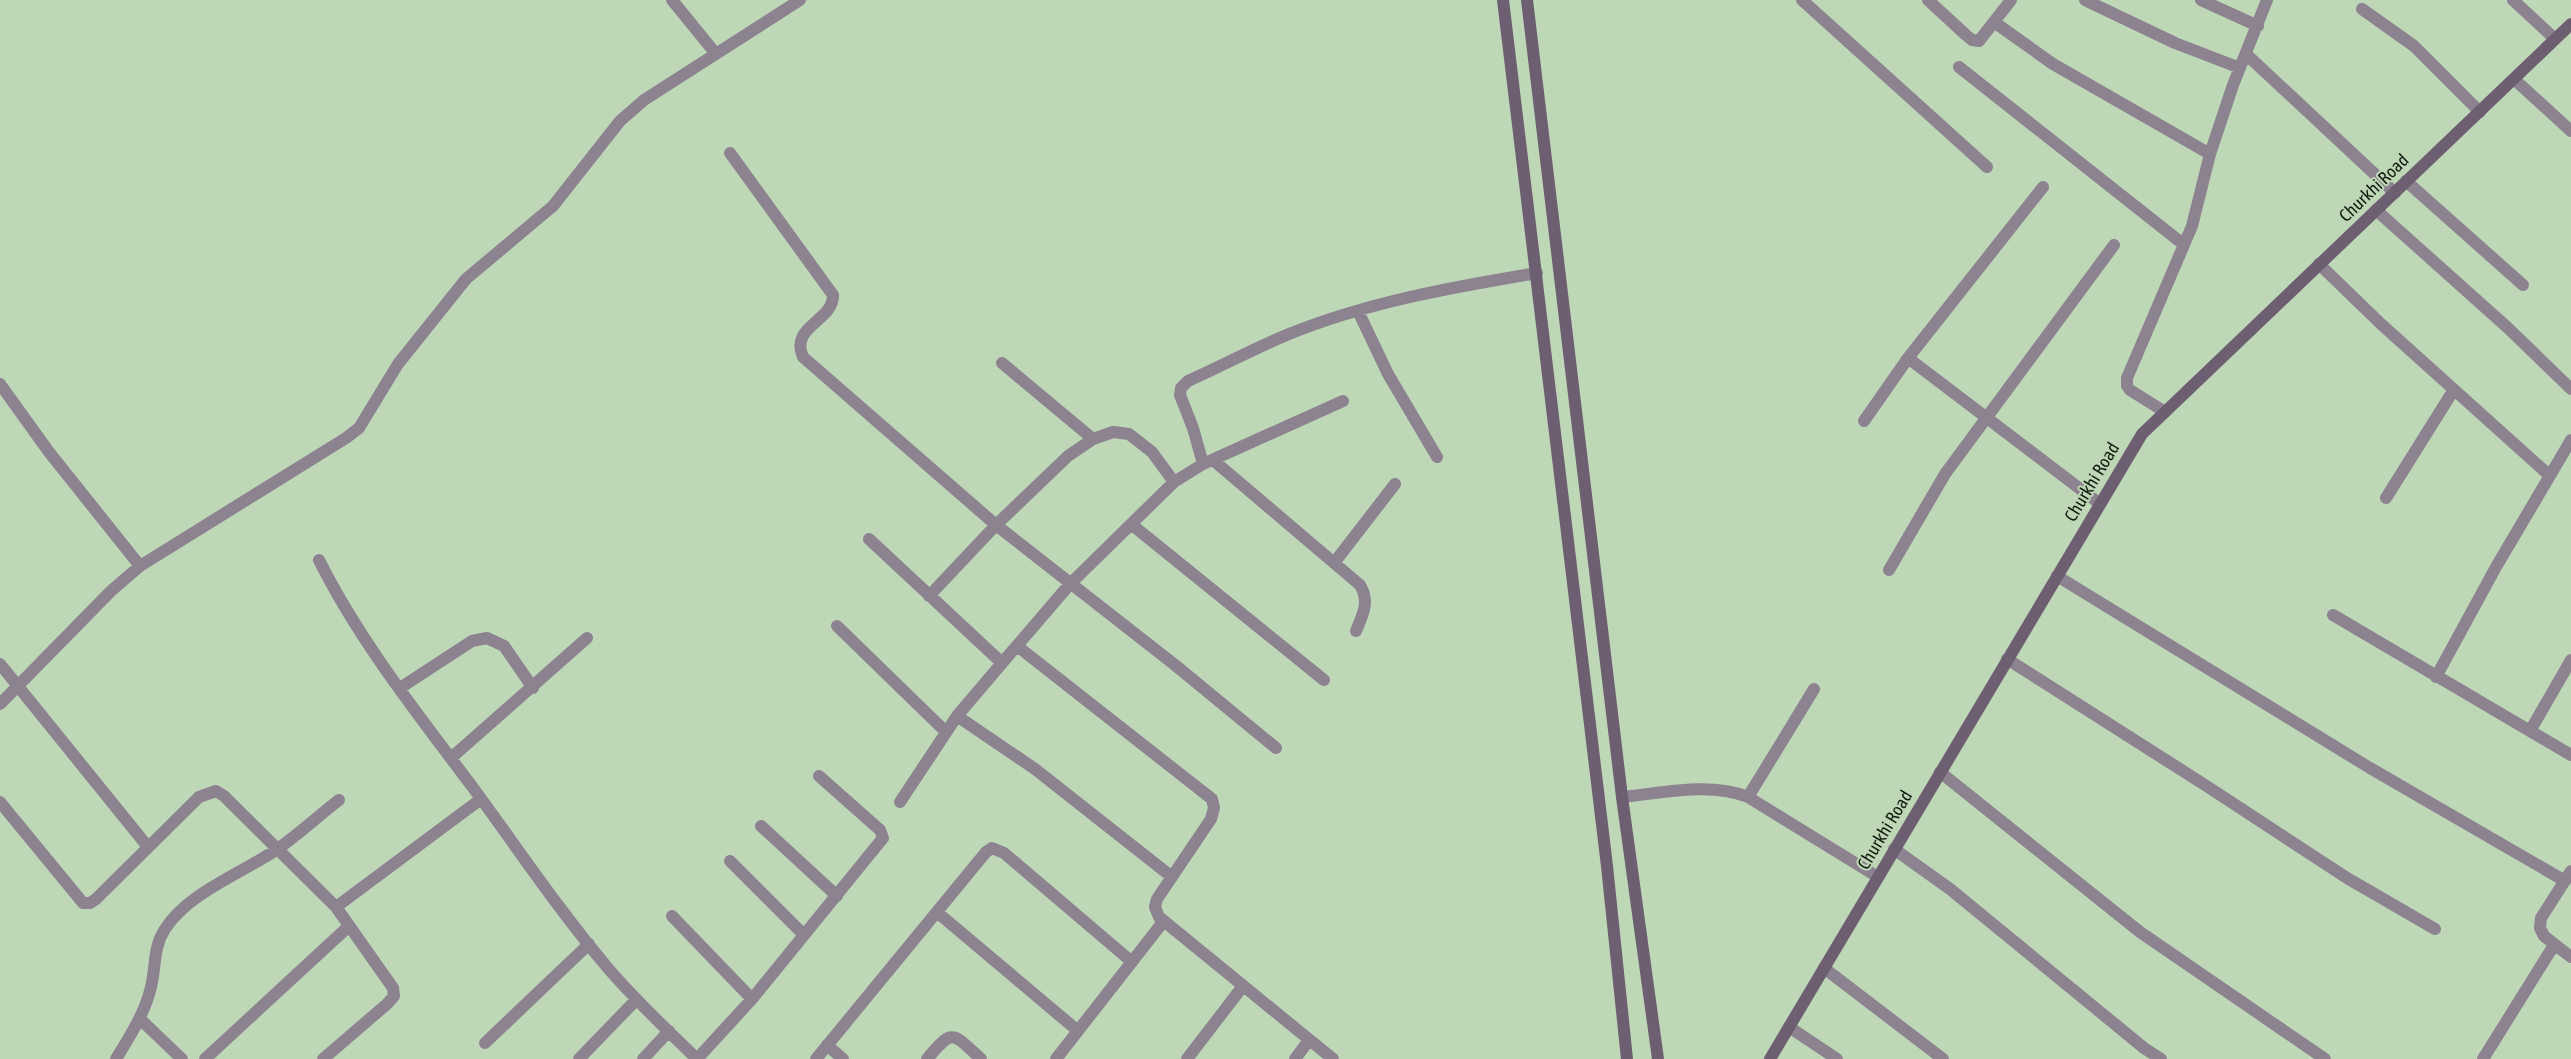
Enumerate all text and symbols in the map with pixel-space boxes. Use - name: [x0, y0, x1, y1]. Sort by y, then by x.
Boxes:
- street label: Churkhi Road: [2335, 149, 2413, 226]
- street label: Churkhi Road: [2060, 438, 2123, 525]
- street label: Churkhi Road: [1853, 786, 1916, 873]

